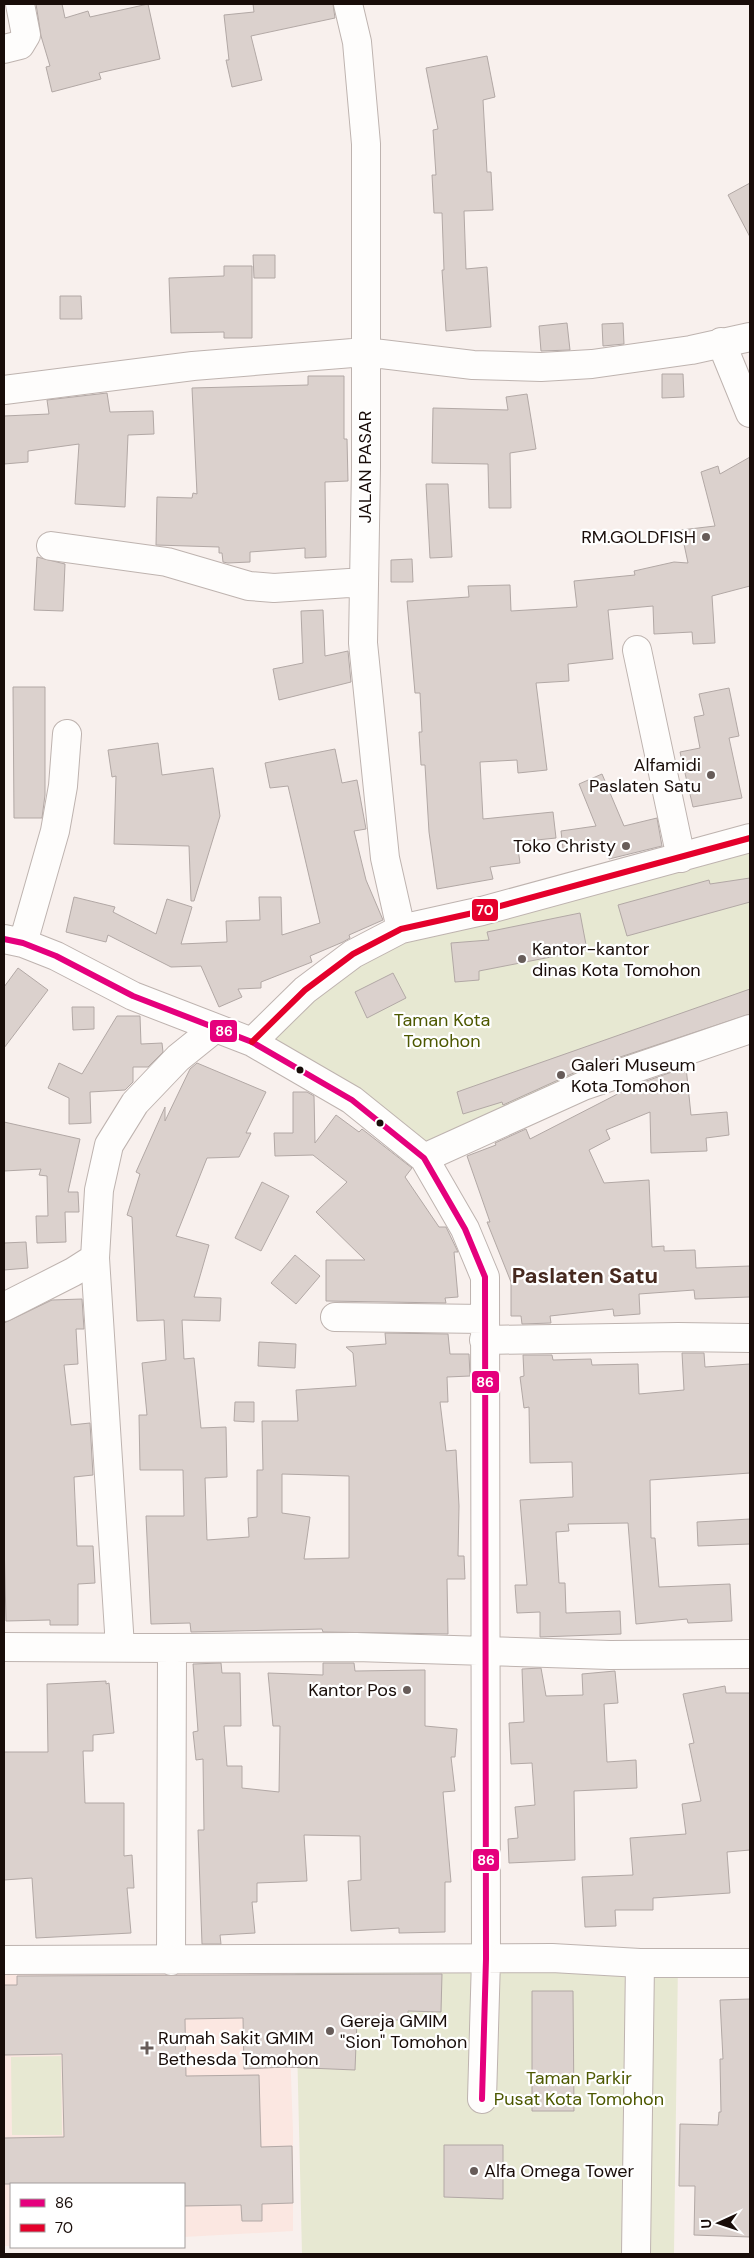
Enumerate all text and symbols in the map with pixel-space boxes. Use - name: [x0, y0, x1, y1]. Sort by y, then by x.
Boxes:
- street label: JALAN PASAR: [353, 411, 377, 524]
- place label: RM.GOLDFISH: [581, 525, 696, 549]
- marker: RM.GOLDFISH: [700, 531, 712, 543]
- place label: Alfamidi Paslaten Satu: [589, 753, 701, 798]
- marker: Alfamidi Paslaten Satu: [705, 769, 717, 781]
- place label: Toko Christy: [513, 834, 616, 858]
- marker: Toko Christy: [620, 840, 632, 852]
- line badge: 70: [471, 898, 499, 922]
- text: 70: [476, 901, 494, 919]
- place label: Kantor-kantor dinas Kota Tomohon: [532, 937, 701, 982]
- marker: Kantor-kantor dinas Kota Tomohon: [516, 953, 528, 965]
- park label: Taman Kota Tomohon: [394, 1008, 490, 1053]
- line badge: 86: [209, 1019, 238, 1043]
- text: 86: [215, 1022, 233, 1040]
- place label: Galeri Museum Kota Tomohon: [571, 1053, 696, 1098]
- unlabelled marker: [295, 1065, 305, 1075]
- marker: Galeri Museum Kota Tomohon: [555, 1069, 567, 1081]
- unlabelled marker: [375, 1118, 385, 1128]
- district label: Paslaten Satu: [512, 1261, 658, 1290]
- line badge: 86: [471, 1370, 500, 1394]
- text: 86: [476, 1373, 494, 1391]
- place label: Kantor Pos: [308, 1678, 397, 1702]
- marker: Kantor Pos: [401, 1684, 413, 1696]
- line badge: 86: [472, 1848, 500, 1872]
- text: 86: [477, 1851, 495, 1869]
- place label: Gereja GMIM "Sion" Tomohon: [340, 2009, 467, 2054]
- marker: Gereja GMIM "Sion" Tomohon: [324, 2025, 336, 2037]
- place label: Rumah Sakit GMIM Bethesda Tomohon: [158, 2026, 319, 2071]
- marker: Rumah Sakit GMIM Bethesda Tomohon: [140, 2041, 154, 2055]
- park label: Taman Parkir Pusat Kota Tomohon: [494, 2066, 664, 2111]
- place label: Alfa Omega Tower: [484, 2159, 634, 2183]
- marker: Alfa Omega Tower: [468, 2165, 480, 2177]
- legend: [10, 2183, 185, 2248]
- text: 86: [55, 2193, 74, 2213]
- north arrow: [694, 2198, 744, 2248]
- text: 70: [55, 2218, 73, 2238]
- text: U: [697, 2218, 715, 2229]

